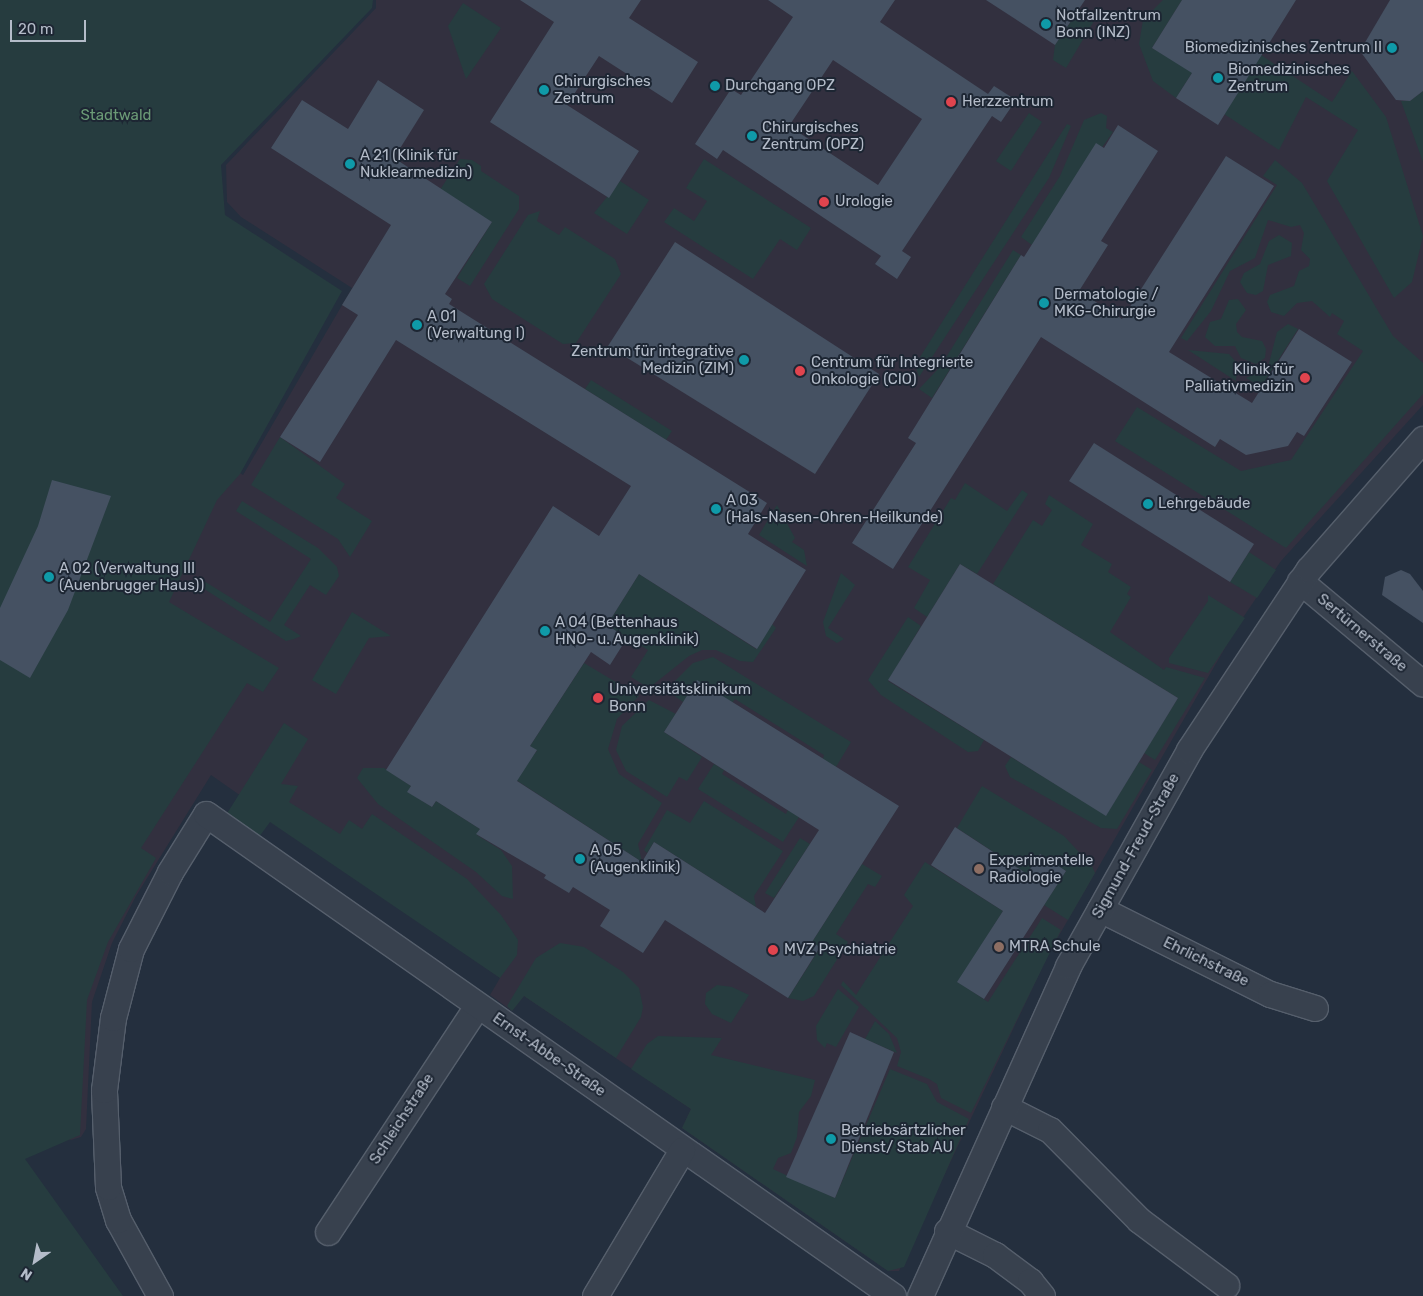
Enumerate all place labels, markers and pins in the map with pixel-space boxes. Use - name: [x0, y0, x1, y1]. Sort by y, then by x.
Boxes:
- place label: Notfallzentrum Bonn (INZ): [1056, 6, 1161, 41]
- marker: Notfallzentrum Bonn (INZ): [1040, 18, 1052, 30]
- place label: Biomedizinisches Zentrum II: [1185, 39, 1382, 57]
- marker: Biomedizinisches Zentrum II: [1386, 42, 1398, 54]
- place label: Biomedizinisches Zentrum: [1228, 60, 1350, 95]
- place label: Chirurgisches Zentrum: [554, 72, 651, 107]
- marker: Biomedizinisches Zentrum: [1212, 72, 1224, 84]
- place label: Durchgang OPZ: [725, 77, 835, 95]
- marker: Durchgang OPZ: [709, 80, 721, 92]
- marker: Chirurgisches Zentrum: [538, 84, 550, 96]
- place label: Herzzentrum: [962, 93, 1053, 111]
- marker: Herzzentrum: [944, 95, 958, 109]
- place label: Chirurgisches Zentrum (OPZ): [762, 118, 864, 153]
- marker: Chirurgisches Zentrum (OPZ): [746, 130, 758, 142]
- place label: A 21 (Klinik für Nuklearmedizin): [360, 146, 472, 181]
- marker: A 21 (Klinik für Nuklearmedizin): [344, 158, 356, 170]
- place label: Urologie: [835, 193, 893, 211]
- marker: Urologie: [817, 195, 831, 209]
- place label: Dermatologie / MKG-Chirurgie: [1054, 285, 1159, 320]
- marker: Dermatologie / MKG-Chirurgie: [1038, 297, 1050, 309]
- place label: A 01 (Verwaltung I): [427, 307, 525, 342]
- marker: A 01 (Verwaltung I): [411, 319, 423, 331]
- place label: Zentrum für integrative Medizin (ZIM): [571, 342, 734, 377]
- place label: Centrum für Integrierte Onkologie (CIO): [811, 353, 974, 388]
- marker: Zentrum für integrative Medizin (ZIM): [738, 354, 750, 366]
- place label: Klinik für Palliativmedizin: [1185, 360, 1294, 395]
- marker: Centrum für Integrierte Onkologie (CIO): [793, 364, 807, 378]
- marker: Klinik für Palliativmedizin: [1298, 371, 1312, 385]
- place label: A 03 (Hals-Nasen-Ohren-Heilkunde): [726, 491, 943, 526]
- place label: Lehrgebäude: [1158, 495, 1250, 513]
- marker: Lehrgebäude: [1142, 498, 1154, 510]
- marker: A 03 (Hals-Nasen-Ohren-Heilkunde): [710, 503, 722, 515]
- place label: A 02 (Verwaltung III (Auenbrugger Haus)): [59, 559, 205, 594]
- marker: A 02 (Verwaltung III (Auenbrugger Haus)): [43, 571, 55, 583]
- place label: A 04 (Bettenhaus HNO- u. Augenklinik): [555, 613, 699, 648]
- marker: A 04 (Bettenhaus HNO- u. Augenklinik): [539, 625, 551, 637]
- place label: Universitätsklinikum Bonn: [609, 680, 751, 715]
- marker: Universitätsklinikum Bonn: [591, 691, 605, 705]
- place label: A 05 (Augenklinik): [590, 841, 680, 876]
- place label: Experimentelle Radiologie: [989, 851, 1094, 886]
- marker: A 05 (Augenklinik): [574, 853, 586, 865]
- marker: Experimentelle Radiologie: [973, 863, 985, 875]
- place label: MTRA Schule: [1009, 938, 1101, 956]
- place label: MVZ Psychiatrie: [784, 941, 896, 959]
- marker: MTRA Schule: [993, 941, 1005, 953]
- marker: MVZ Psychiatrie: [766, 943, 780, 957]
- place label: Betriebsärtzlicher Dienst/ Stab AU: [841, 1121, 966, 1156]
- marker: Betriebsärtzlicher Dienst/ Stab AU: [825, 1133, 837, 1145]

